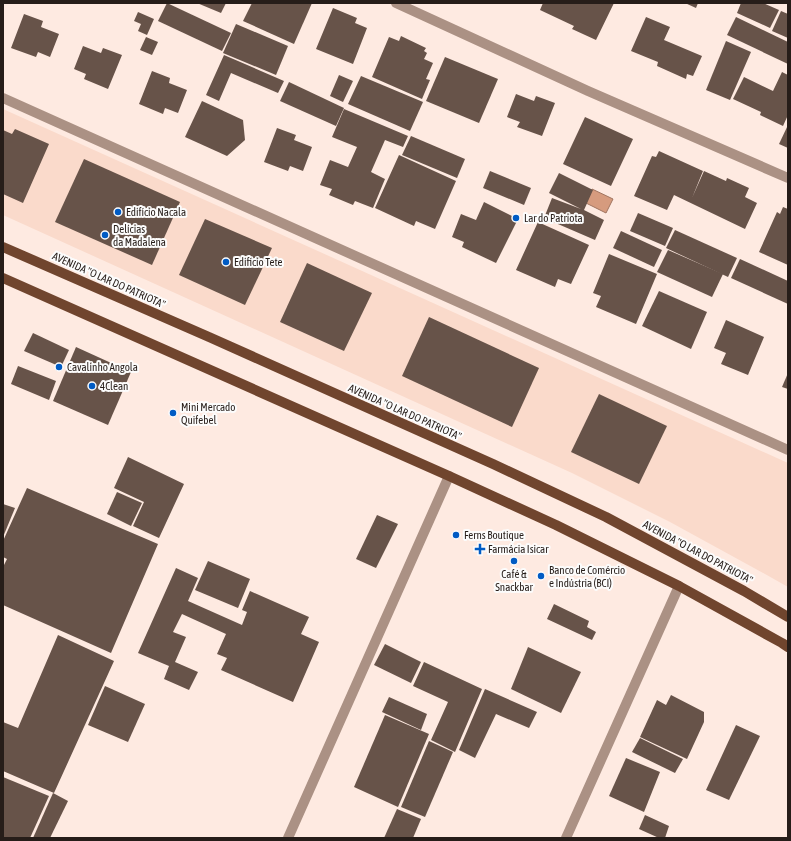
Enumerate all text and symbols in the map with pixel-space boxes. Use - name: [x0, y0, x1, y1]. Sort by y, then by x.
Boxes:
- place label: Edifício Nacala: [126, 206, 186, 218]
- marker: Edifício Nacala: [113, 207, 123, 217]
- place label: Lar do Patriota: [524, 212, 583, 224]
- marker: Lar do Patriota: [511, 213, 521, 223]
- place label: Delícias da Madalena: [113, 223, 166, 248]
- marker: Delícias da Madalena: [100, 230, 110, 240]
- street label: AVENIDA "O LAR DO PATRIOTA": [51, 250, 168, 311]
- place label: Edificio Tete: [234, 256, 283, 268]
- marker: Edificio Tete: [221, 257, 231, 267]
- place label: Cavalinho Angola: [67, 361, 138, 373]
- marker: Cavalinho Angola: [54, 362, 64, 372]
- place label: 4Clean: [100, 380, 128, 392]
- marker: 4Clean: [87, 381, 97, 391]
- street label: AVENIDA "O LAR DO PATRIOTA": [347, 382, 464, 443]
- place label: Mini Mercado Quifebel: [181, 401, 235, 426]
- marker: Mini Mercado Quifebel: [168, 408, 178, 418]
- street label: AVENIDA "O LAR DO PATRIOTA": [641, 518, 755, 586]
- place label: Ferns Boutique: [464, 529, 524, 541]
- marker: Ferns Boutique: [451, 530, 461, 540]
- place label: Farmácia Isicar: [488, 543, 549, 555]
- marker: Farmácia Isicar: [475, 544, 485, 554]
- marker: Café & Snackbar: [509, 556, 519, 566]
- place label: Banco de Comércio e Indústria (BCI): [549, 564, 625, 589]
- place label: Café & Snackbar: [495, 568, 534, 593]
- marker: Banco de Comércio e Indústria (BCI): [536, 571, 546, 581]

